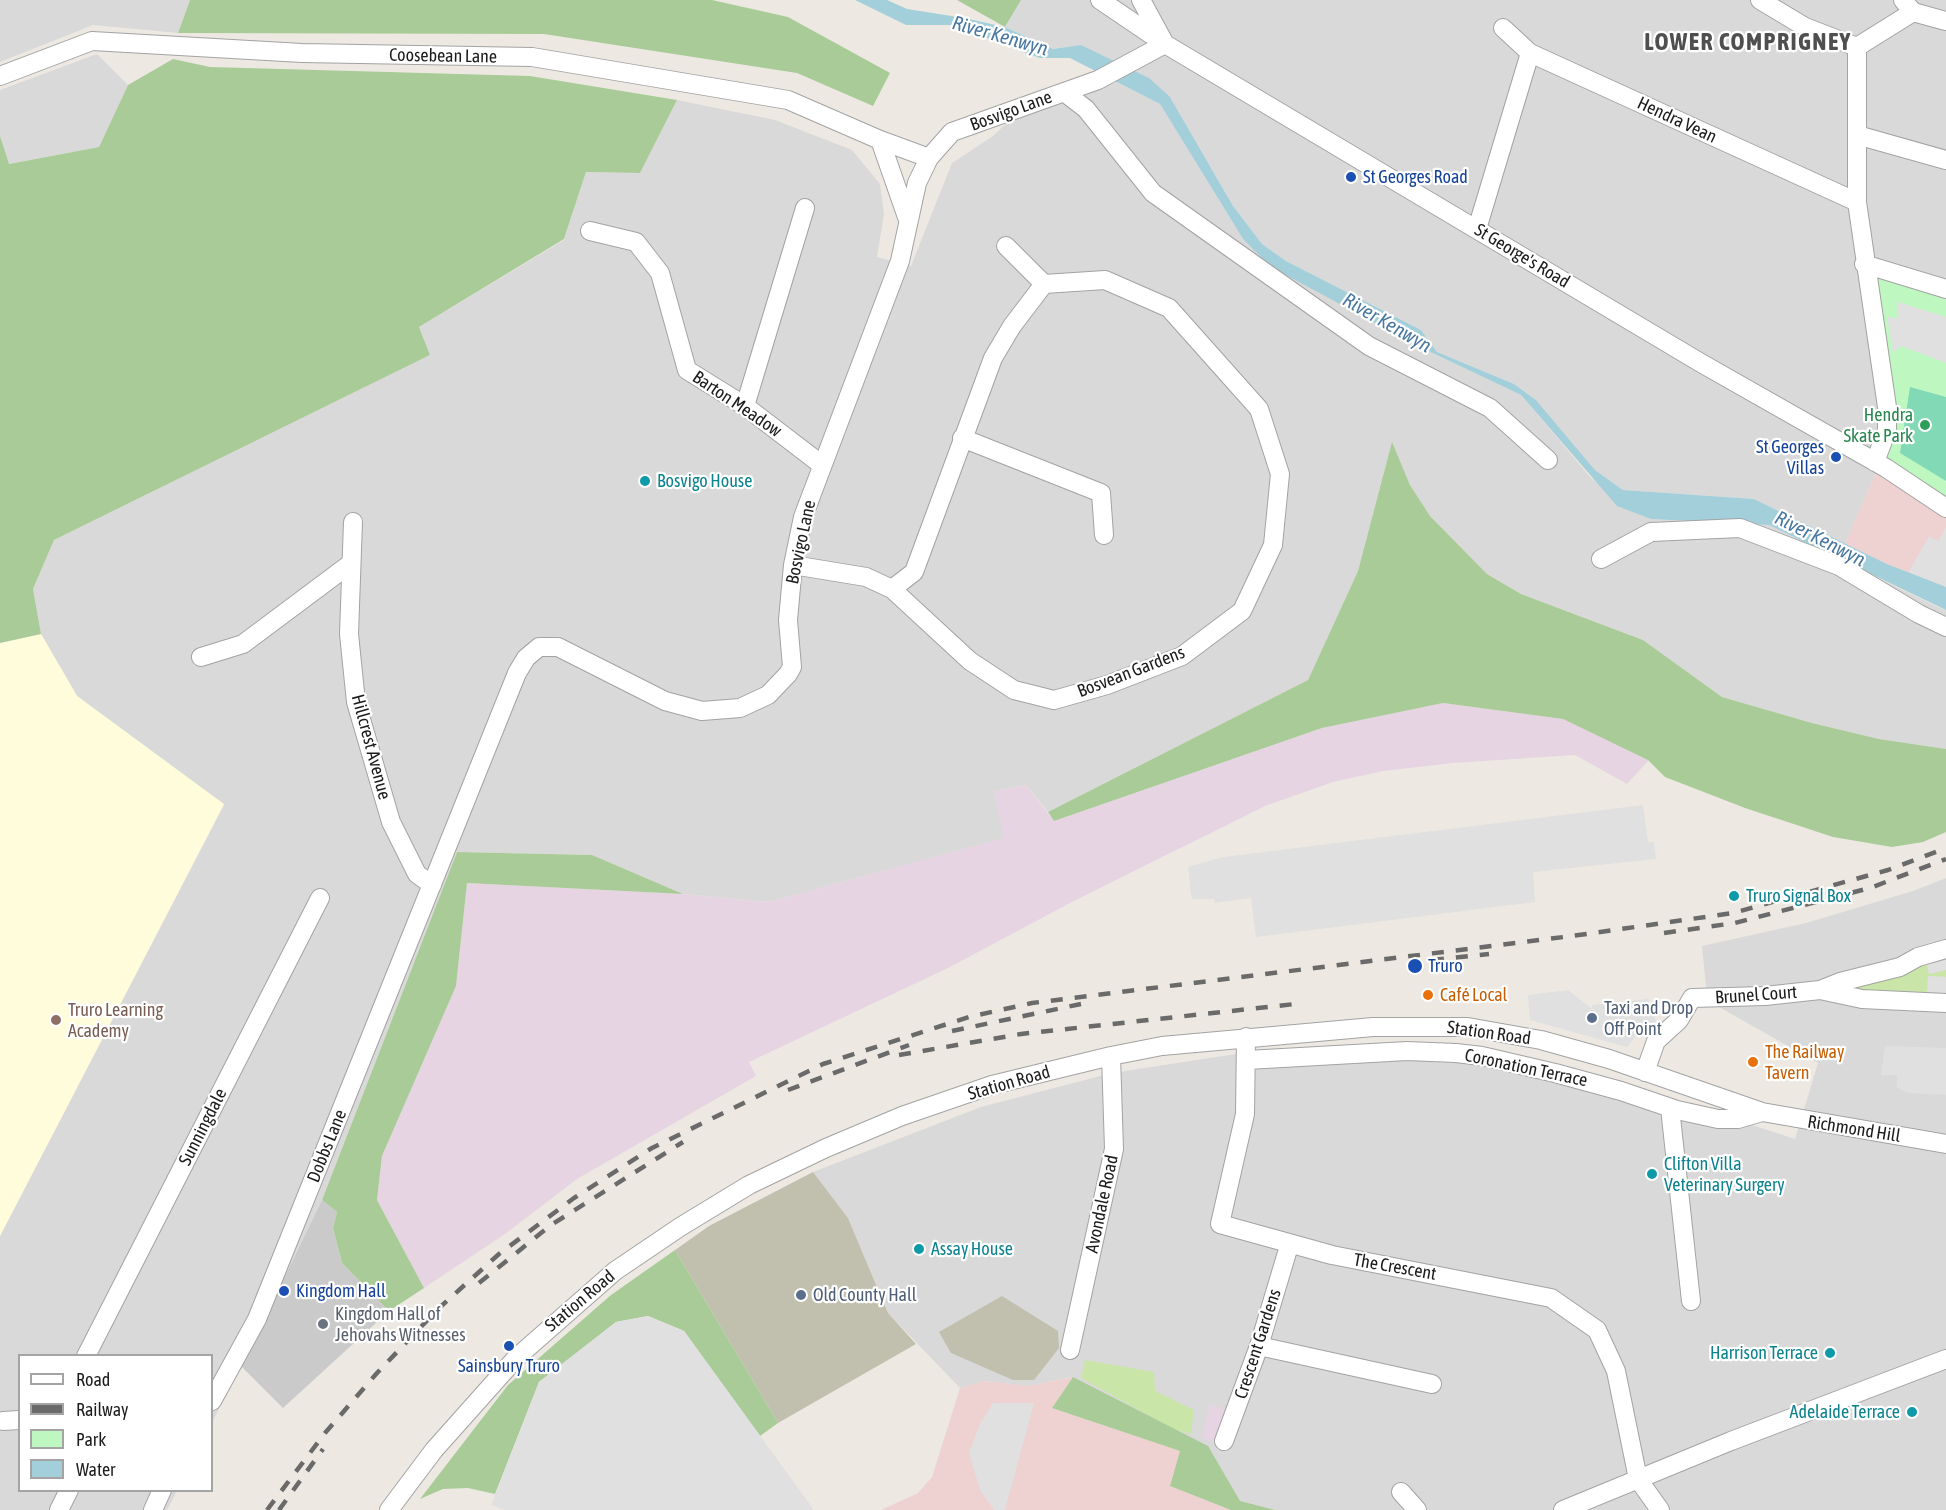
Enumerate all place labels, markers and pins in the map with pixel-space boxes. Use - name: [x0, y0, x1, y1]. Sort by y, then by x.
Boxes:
- place label: St Georges Road: [1363, 166, 1468, 188]
- marker: St Georges Road: [1344, 170, 1358, 184]
- place label: Hendra Skate Park: [1843, 404, 1913, 446]
- marker: Hendra Skate Park: [1918, 418, 1932, 432]
- place label: St Georges Villas: [1756, 436, 1824, 478]
- marker: St Georges Villas: [1829, 450, 1843, 464]
- place label: Bosvigo House: [657, 470, 752, 492]
- marker: Bosvigo House: [638, 474, 652, 488]
- place label: Truro Signal Box: [1746, 885, 1851, 907]
- marker: Truro Signal Box: [1727, 889, 1741, 903]
- place label: Truro: [1428, 955, 1463, 977]
- marker: Truro: [1406, 957, 1424, 975]
- place label: Café Local: [1440, 984, 1507, 1006]
- marker: Café Local: [1421, 988, 1435, 1002]
- place label: Taxi and Drop Off Point: [1604, 997, 1693, 1040]
- place label: Truro Learning Academy: [68, 999, 163, 1042]
- marker: Taxi and Drop Off Point: [1585, 1011, 1599, 1025]
- marker: Truro Learning Academy: [49, 1013, 63, 1027]
- place label: The Railway Tavern: [1765, 1041, 1844, 1084]
- marker: The Railway Tavern: [1746, 1055, 1760, 1069]
- place label: Clifton Villa Veterinary Surgery: [1664, 1153, 1785, 1196]
- marker: Clifton Villa Veterinary Surgery: [1645, 1167, 1659, 1181]
- place label: Assay House: [931, 1238, 1013, 1260]
- marker: Assay House: [912, 1242, 926, 1256]
- place label: Kingdom Hall: [296, 1280, 386, 1302]
- marker: Kingdom Hall: [277, 1284, 291, 1298]
- place label: Old County Hall: [813, 1284, 917, 1306]
- marker: Old County Hall: [794, 1288, 808, 1302]
- place label: Kingdom Hall of Jehovahs Witnesses: [335, 1303, 466, 1346]
- marker: Kingdom Hall of Jehovahs Witnesses: [316, 1317, 330, 1331]
- marker: Sainsbury Truro: [502, 1339, 516, 1353]
- place label: Harrison Terrace: [1710, 1342, 1818, 1364]
- marker: Harrison Terrace: [1823, 1346, 1837, 1360]
- place label: Sainsbury Truro: [458, 1355, 560, 1377]
- place label: Adelaide Terrace: [1790, 1401, 1900, 1423]
- marker: Adelaide Terrace: [1905, 1405, 1919, 1419]

